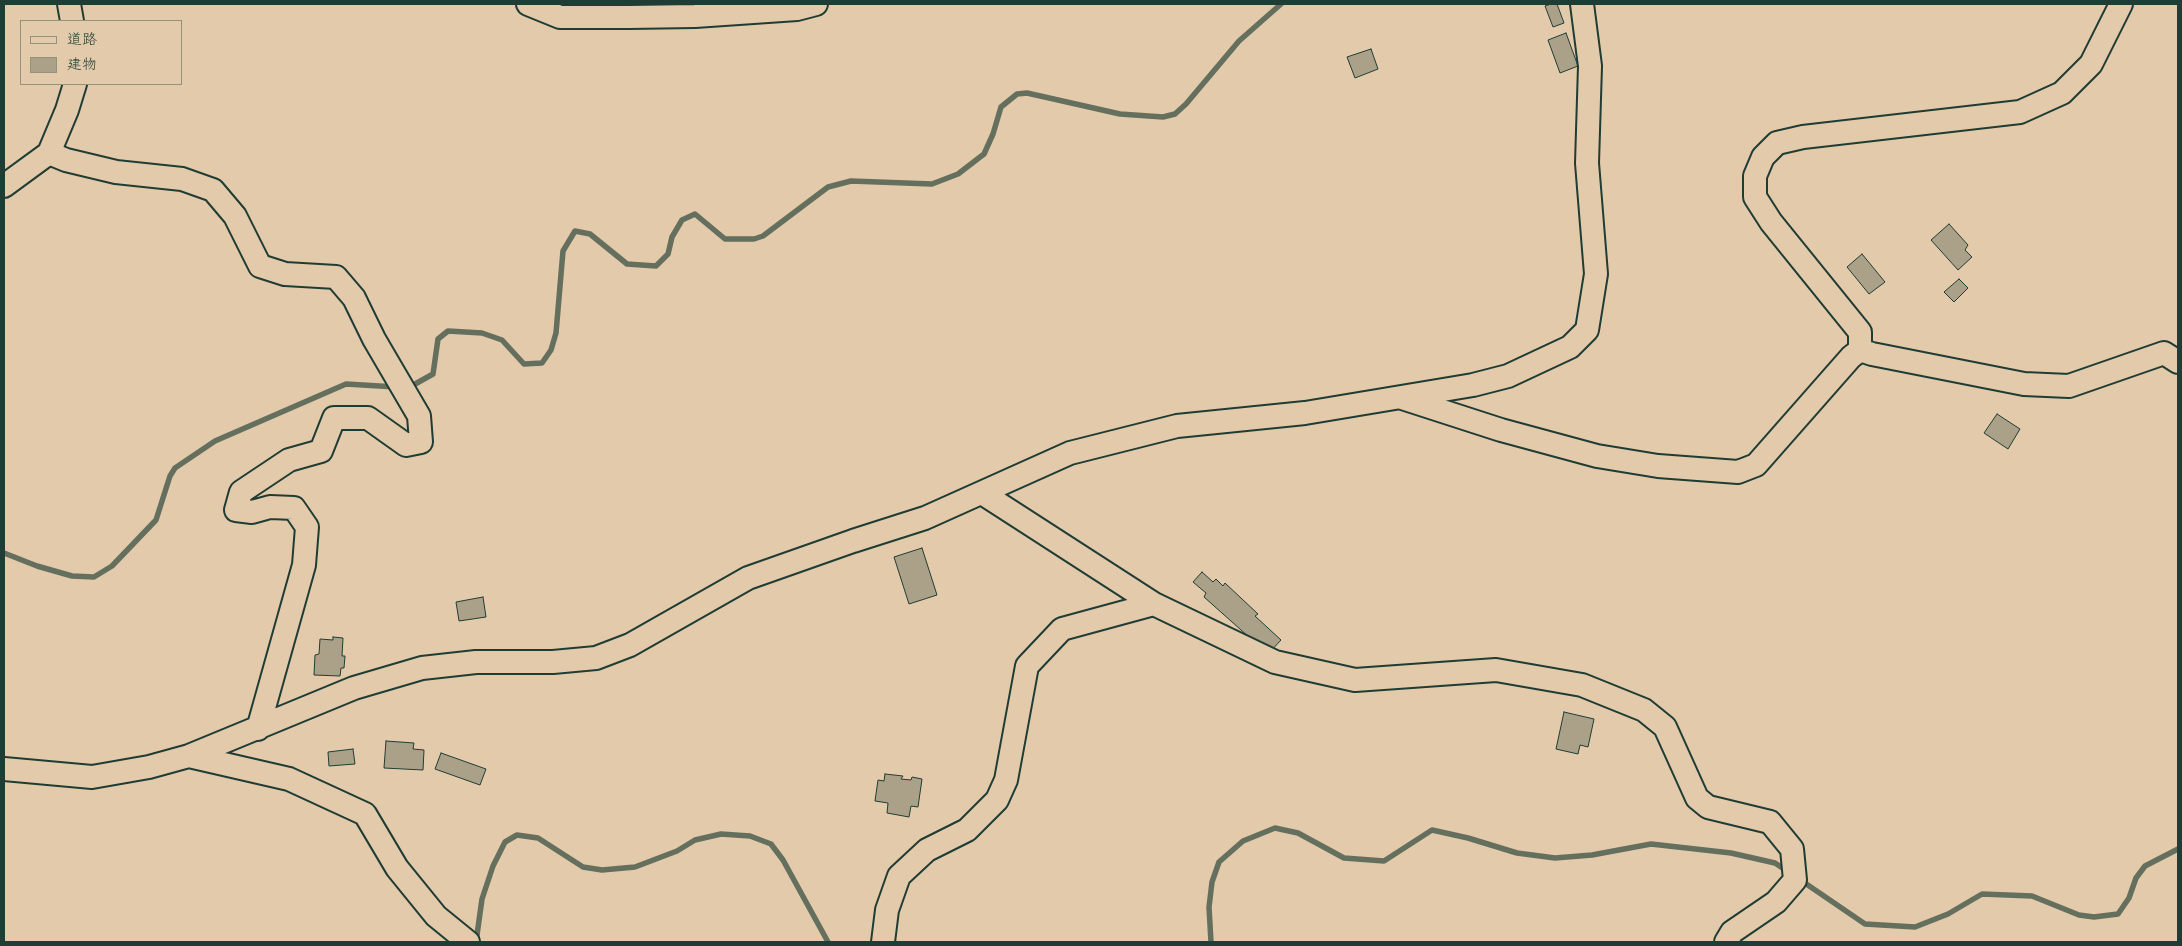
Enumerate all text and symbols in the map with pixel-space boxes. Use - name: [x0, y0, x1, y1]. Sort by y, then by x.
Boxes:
- legend: [20, 20, 182, 85]
- text: 道路: [67, 28, 97, 52]
- text: 建物: [67, 53, 97, 77]

